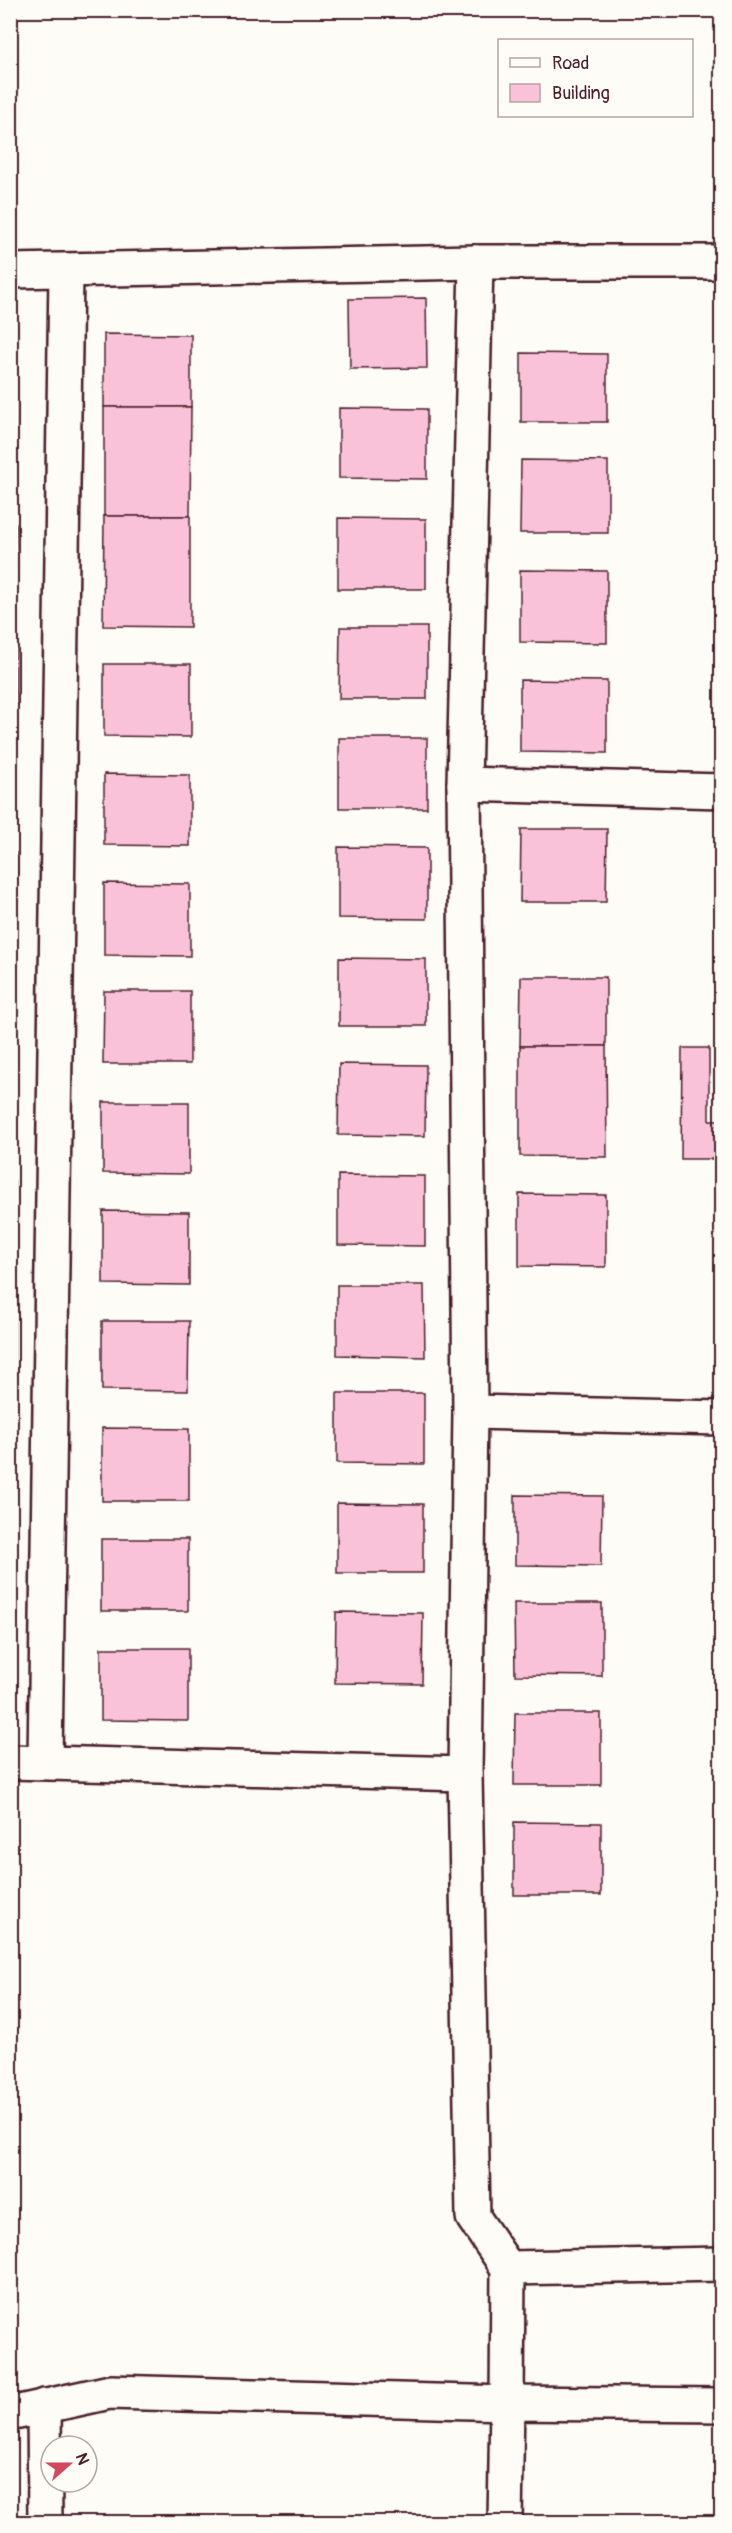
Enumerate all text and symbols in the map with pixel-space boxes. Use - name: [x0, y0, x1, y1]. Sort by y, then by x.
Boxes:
- legend: [498, 39, 693, 117]
- text: Road: [552, 52, 589, 75]
- text: Building: [552, 82, 610, 105]
- north arrow: [39, 2434, 99, 2494]
- text: N: [71, 2450, 93, 2468]

